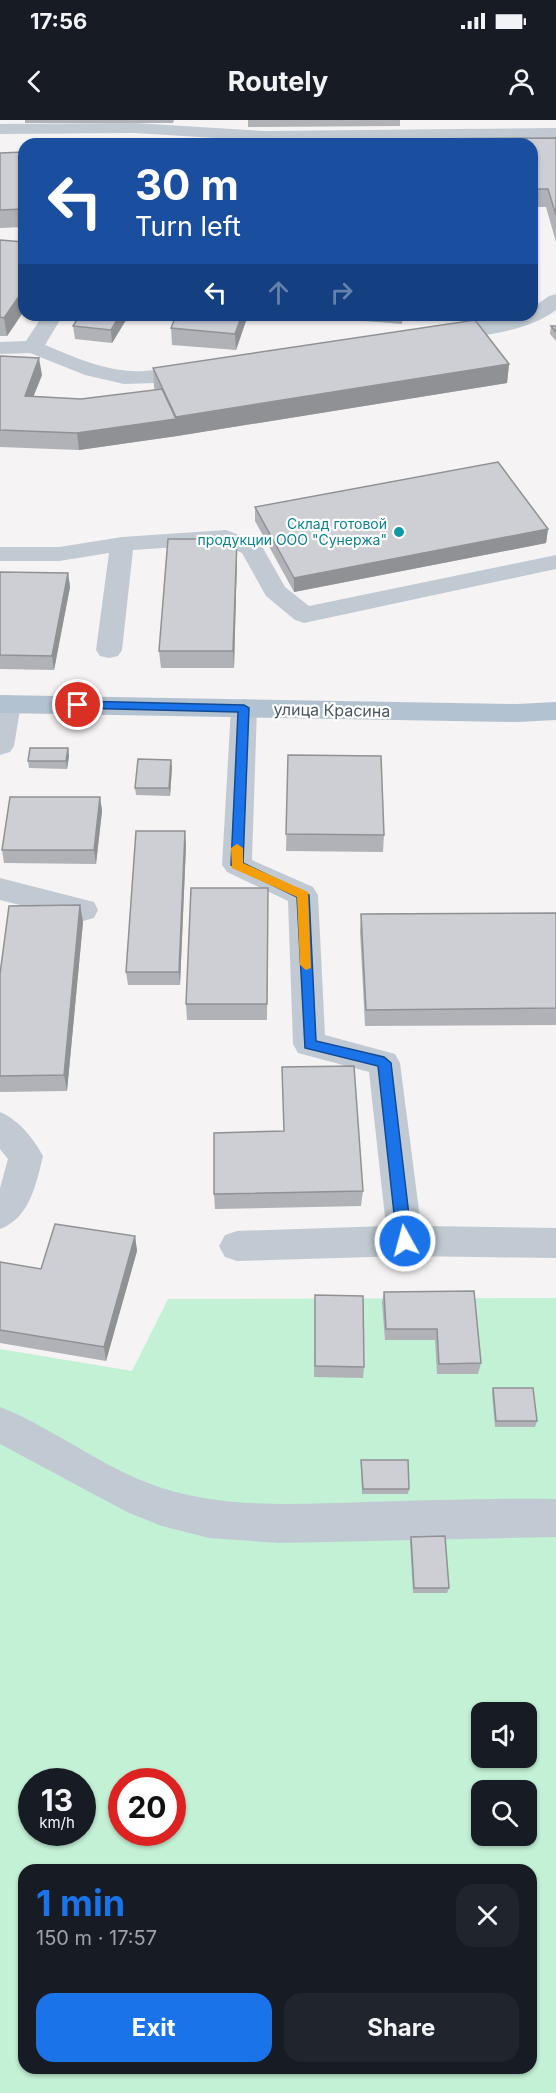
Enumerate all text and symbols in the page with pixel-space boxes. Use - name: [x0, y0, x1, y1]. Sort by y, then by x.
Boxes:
- text: 17:56: [30, 8, 87, 34]
- icon: back: [18, 65, 51, 98]
- text: Routely: [228, 65, 328, 98]
- icon: person: [505, 65, 538, 98]
- text: 30 m: [135, 159, 239, 210]
- icon: left: [36, 162, 114, 240]
- text: Turn left: [135, 210, 241, 243]
- icon: left: [199, 276, 232, 309]
- icon: ahead: [262, 276, 295, 309]
- icon: right: [325, 276, 358, 309]
- place label: Склад готовой продукции ООО "Сунержа": [198, 515, 387, 548]
- marker: Склад готовой продукции ООО "Сунержа": [392, 525, 406, 539]
- pin: [52, 679, 103, 730]
- icon: arrive: [61, 688, 94, 721]
- street label: улица Красина: [273, 699, 391, 721]
- position arrow: [373, 1209, 437, 1273]
- map controls: [471, 1702, 537, 1846]
- button: sound: [471, 1702, 537, 1768]
- speed limit sign: 20: [108, 1768, 186, 1846]
- button: search: [471, 1780, 537, 1846]
- text: 13: [41, 1782, 73, 1818]
- text: km/h: [39, 1813, 75, 1832]
- text: 1 min: [36, 1881, 125, 1925]
- button: close: [456, 1884, 519, 1947]
- text: 150 m · 17:57: [36, 1926, 157, 1950]
- button: Exit: [36, 1993, 272, 2062]
- button: Share: [284, 1993, 519, 2062]

